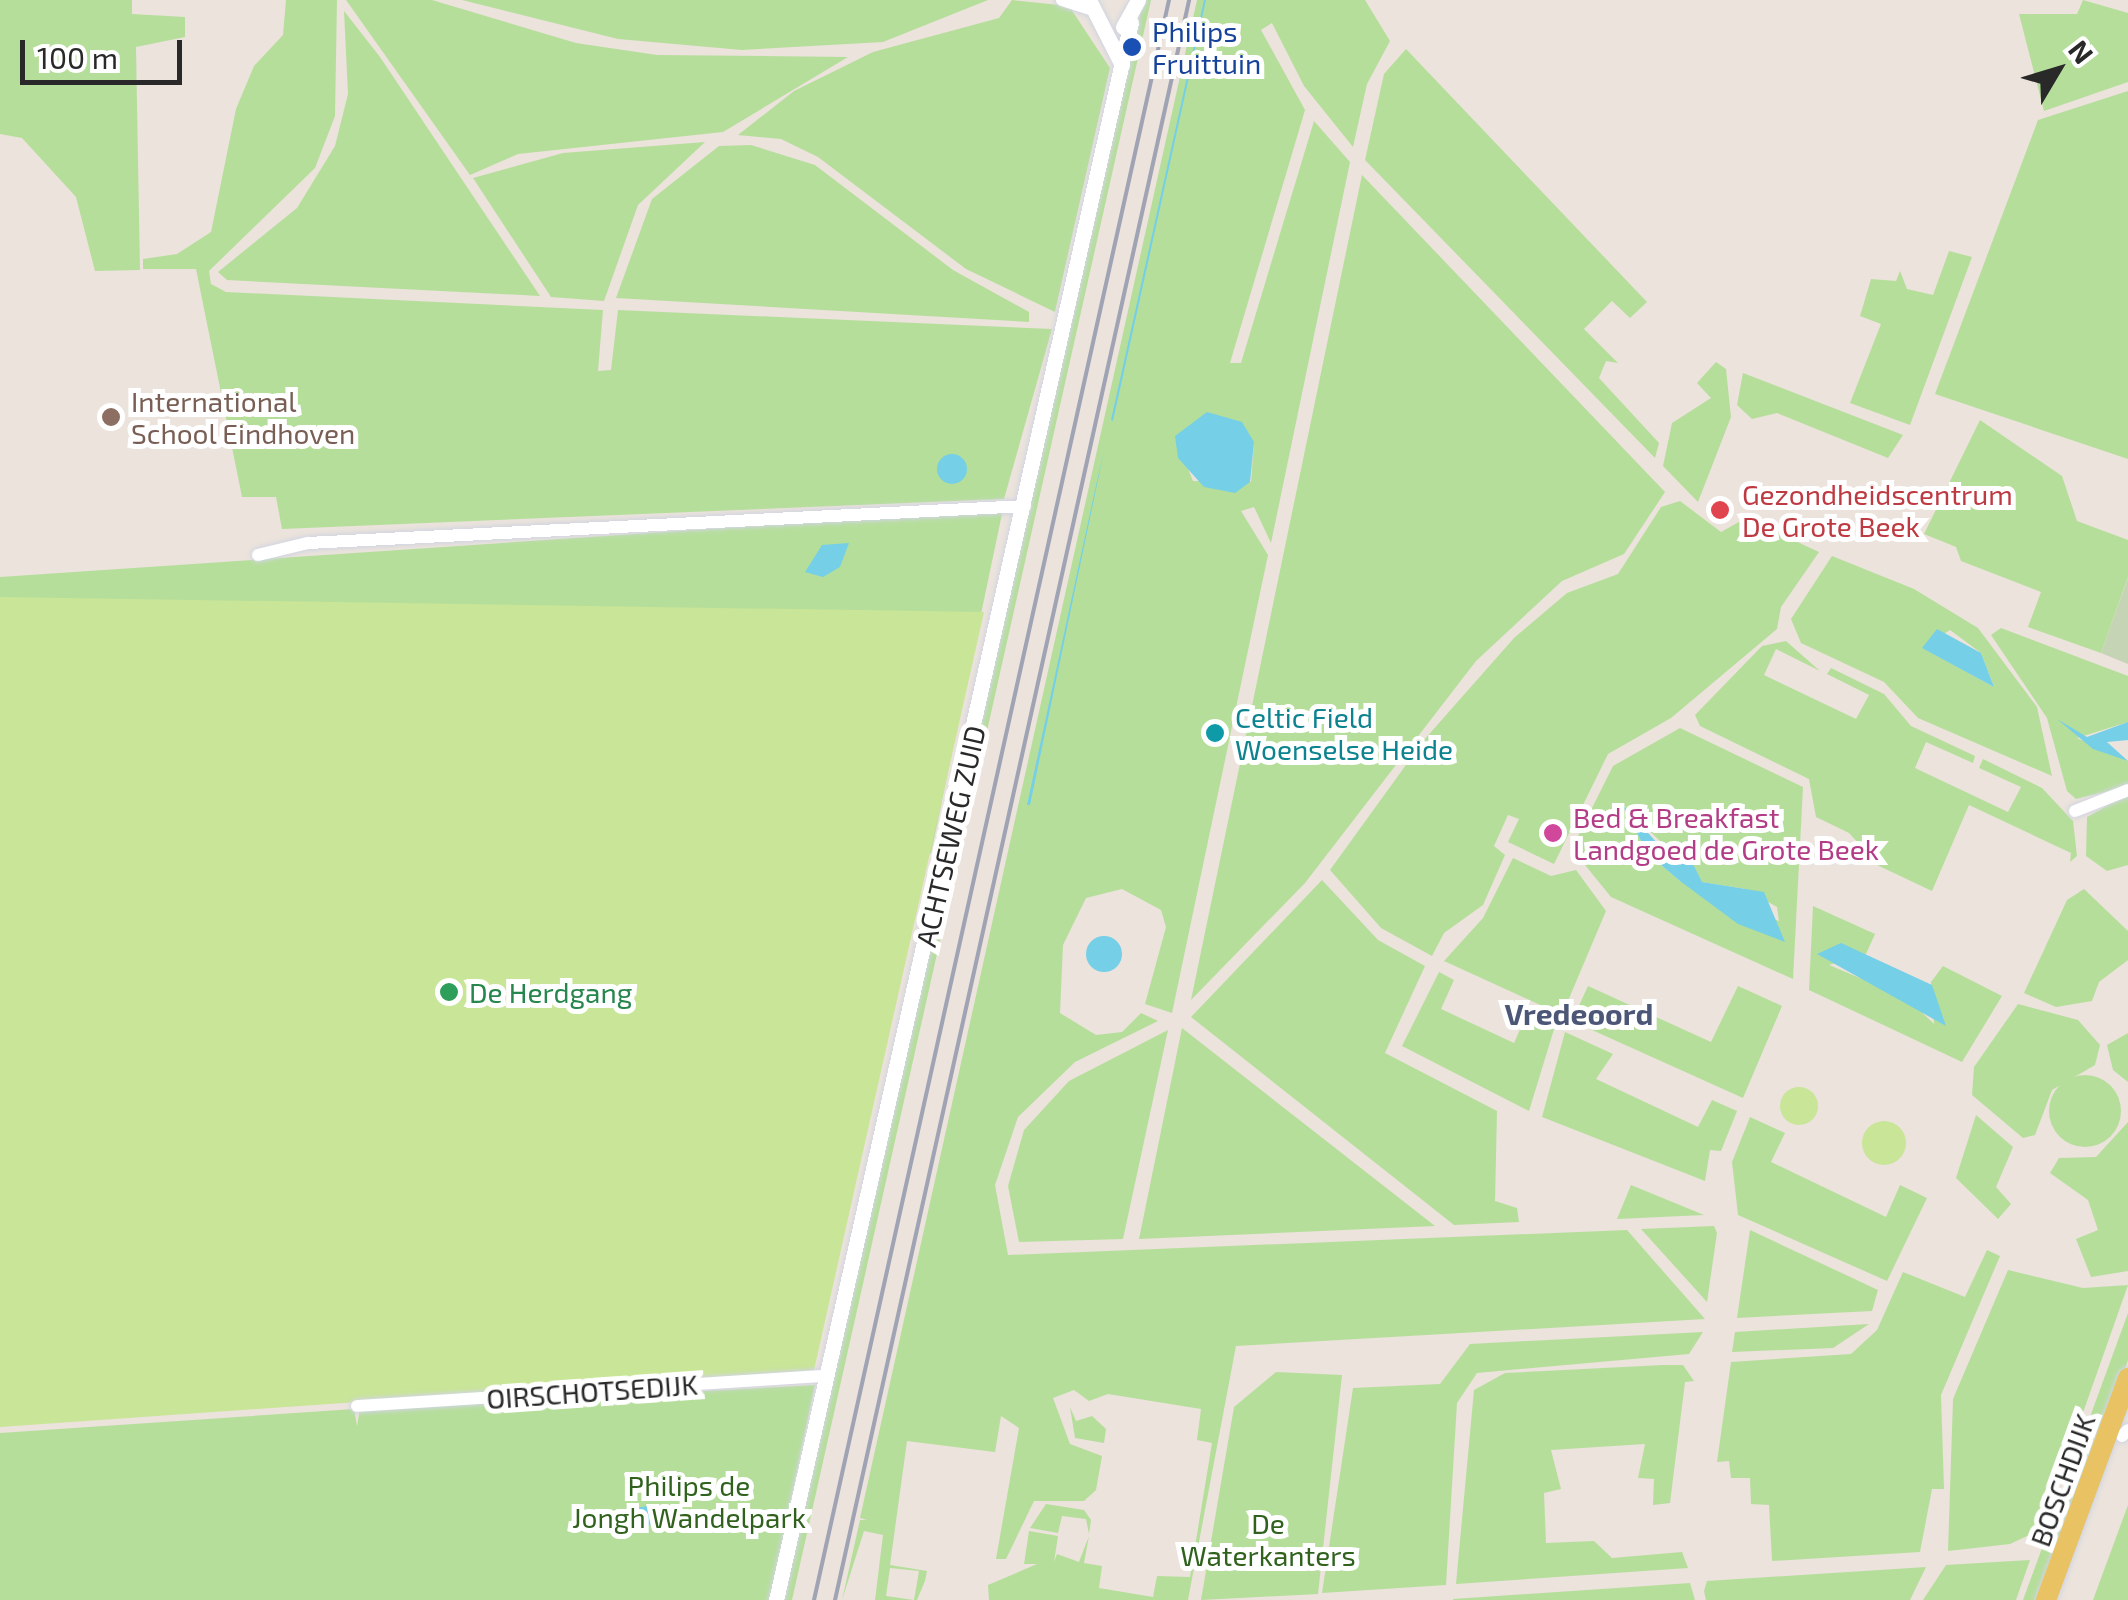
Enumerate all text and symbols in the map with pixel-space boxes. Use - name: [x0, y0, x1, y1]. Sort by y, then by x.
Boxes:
- place label: Philips Fruittuin: [1152, 14, 1261, 80]
- scale bar: [25, 20, 188, 82]
- north arrow: [2008, 20, 2108, 120]
- text: N: [2062, 33, 2101, 70]
- marker: Philips Fruittuin: [1121, 36, 1143, 58]
- text: 100 m: [37, 39, 118, 75]
- place label: International School Eindhoven: [131, 384, 356, 450]
- marker: International School Eindhoven: [100, 406, 122, 428]
- place label: Gezondheidscentrum De Grote Beek: [1742, 477, 2013, 543]
- marker: Gezondheidscentrum De Grote Beek: [1707, 497, 1733, 523]
- place label: Celtic Field Woenselse Heide: [1235, 700, 1453, 766]
- street label: ACHTSEWEG ZUID: [908, 722, 992, 950]
- marker: Celtic Field Woenselse Heide: [1204, 722, 1226, 744]
- place label: Bed & Breakfast Landgoed de Grote Beek: [1573, 800, 1879, 866]
- marker: Bed & Breakfast Landgoed de Grote Beek: [1542, 822, 1564, 844]
- place label: De Herdgang: [469, 975, 632, 1009]
- marker: De Herdgang: [438, 981, 460, 1003]
- district label: Vredeoord: [1505, 995, 1653, 1031]
- street label: OIRSCHOTSEDIJK: [485, 1367, 699, 1415]
- street label: BOSCHDIJK: [2023, 1409, 2101, 1551]
- park label: Philips de Jongh Wandelpark: [572, 1468, 806, 1534]
- park label: De Waterkanters: [1180, 1506, 1356, 1572]

